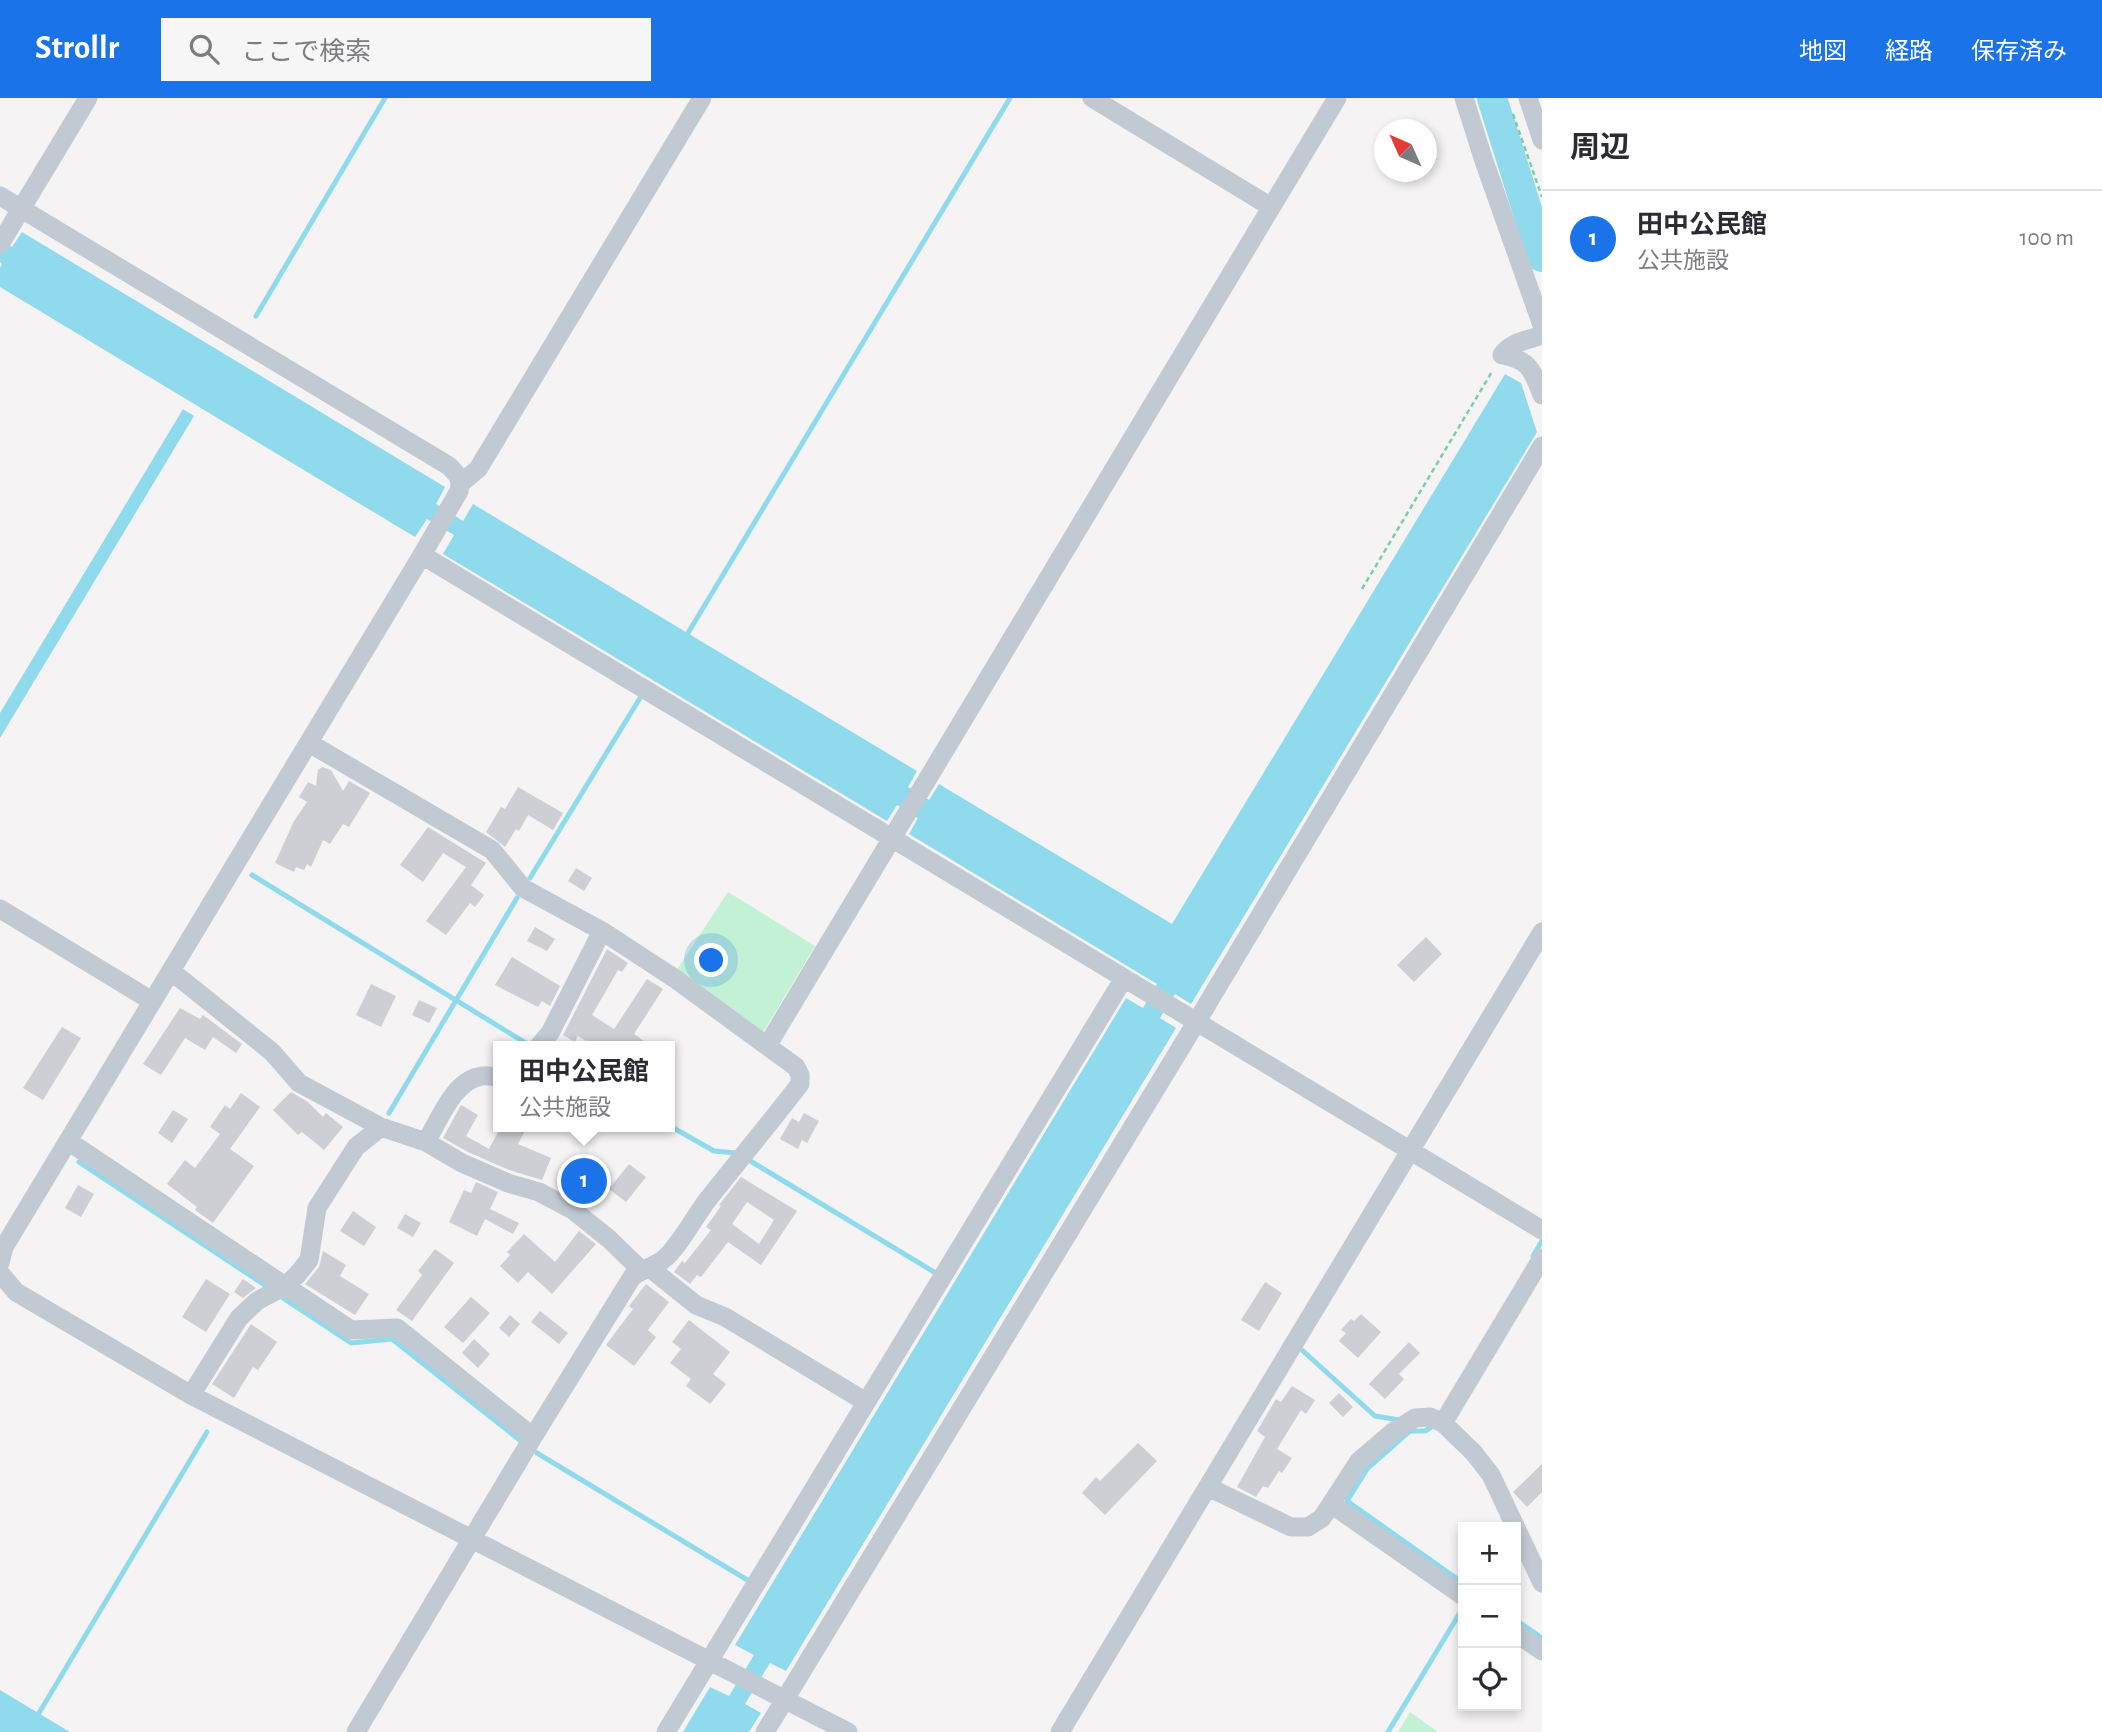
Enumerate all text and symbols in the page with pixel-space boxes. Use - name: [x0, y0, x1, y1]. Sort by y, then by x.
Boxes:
- search box: [161, 18, 651, 81]
- icon: search: [185, 30, 223, 68]
- text: Strollr: [35, 32, 119, 65]
- text: ここで検索: [241, 39, 371, 65]
- text: 地図: [1799, 40, 1847, 64]
- text: 経路: [1885, 40, 1933, 64]
- text: 保存済み: [1971, 40, 2067, 64]
- north arrow: [1374, 119, 1437, 182]
- text: 周辺: [1570, 133, 1630, 163]
- text: 田中公民館: [1637, 212, 1767, 238]
- text: 1: [1589, 227, 1597, 250]
- text: 100 m: [2020, 227, 2074, 250]
- text: 公共施設: [1637, 250, 1729, 273]
- your location: [694, 943, 728, 977]
- popup: [493, 1041, 675, 1132]
- text: 田中公民館: [519, 1059, 649, 1085]
- text: 公共施設: [519, 1097, 611, 1120]
- pin: 1: [561, 1155, 607, 1207]
- map controls: [1458, 1522, 1521, 1711]
- button: +: [1458, 1522, 1521, 1585]
- button: −: [1458, 1585, 1521, 1648]
- button: locate: [1458, 1648, 1521, 1711]

